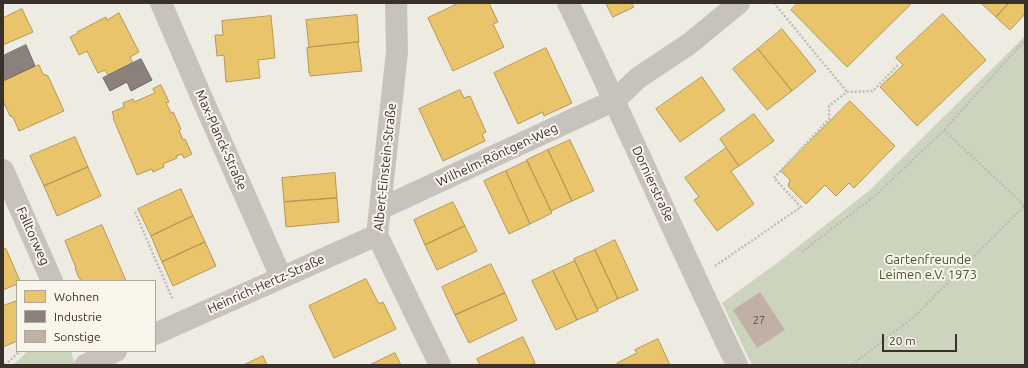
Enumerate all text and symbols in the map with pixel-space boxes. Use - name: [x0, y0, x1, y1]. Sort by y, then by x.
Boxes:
- street label: Max-Planck-Straße: [192, 87, 250, 193]
- street label: Albert-Einstein-Straße: [371, 102, 399, 232]
- street label: Wilhelm-Röntgen-Weg: [434, 120, 560, 190]
- street label: Dornierstraße: [629, 144, 677, 224]
- street label: Falltorweg: [13, 204, 53, 268]
- street label: Heinrich-Hertz-Straße: [205, 251, 327, 317]
- park label: Gartenfreunde Leimen e.V. 1973: [879, 252, 977, 283]
- legend: [16, 280, 156, 352]
- text: Wohnen: [54, 290, 99, 303]
- text: Industrie: [54, 310, 102, 323]
- house number: 27: [753, 313, 765, 327]
- scale bar: [884, 326, 959, 352]
- text: Sonstige: [54, 330, 101, 343]
- text: 20 m: [889, 334, 916, 347]

